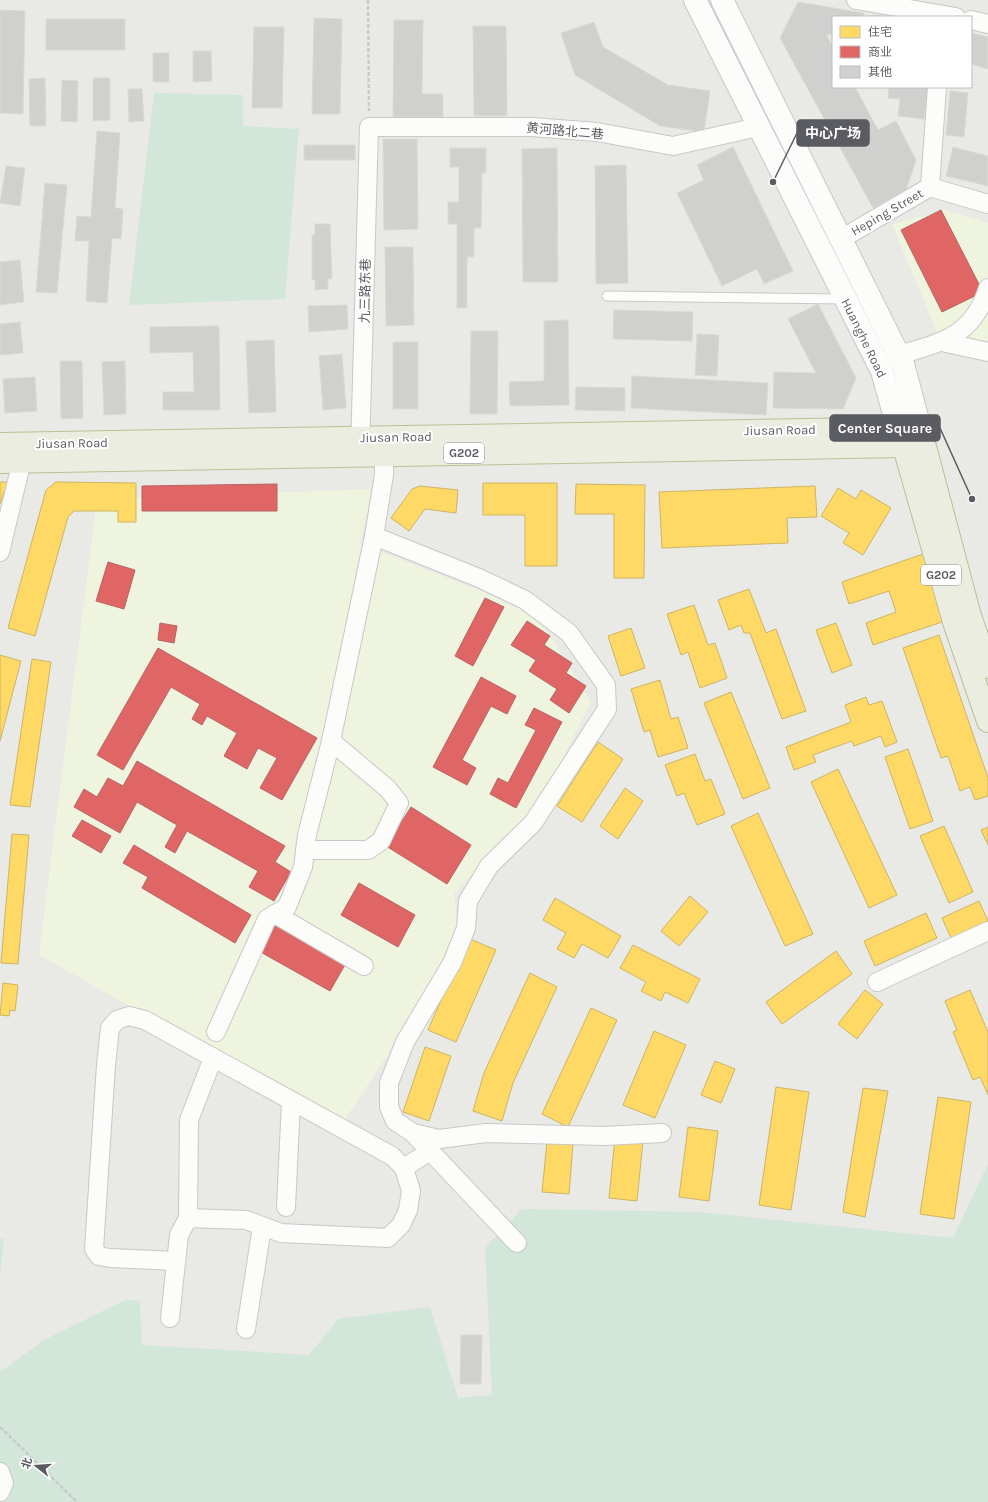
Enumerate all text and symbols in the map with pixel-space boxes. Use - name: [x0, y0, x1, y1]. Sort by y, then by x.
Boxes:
- legend: [832, 16, 972, 88]
- text: 住宅: [868, 25, 892, 39]
- text: 商业: [868, 45, 892, 59]
- text: 其他: [868, 65, 892, 79]
- street label: 黄河路北二巷: [525, 120, 605, 142]
- callout: 中心广场: [797, 120, 869, 146]
- text: 中心广场: [805, 125, 861, 142]
- street label: Heping Street: [848, 185, 926, 239]
- street label: 九三路东巷: [357, 258, 373, 324]
- street label: Huanghe Road: [838, 296, 890, 380]
- callout: Center Square: [830, 415, 940, 441]
- text: Center Square: [838, 420, 932, 437]
- street label: Jiusan Road: [744, 422, 816, 438]
- street label: Jiusan Road: [360, 429, 432, 445]
- street label: Jiusan Road: [36, 435, 108, 451]
- road number: G202: [444, 443, 484, 463]
- road number: G202: [921, 565, 961, 585]
- north arrow: [16, 1446, 56, 1486]
- text: 北: [19, 1456, 35, 1470]

